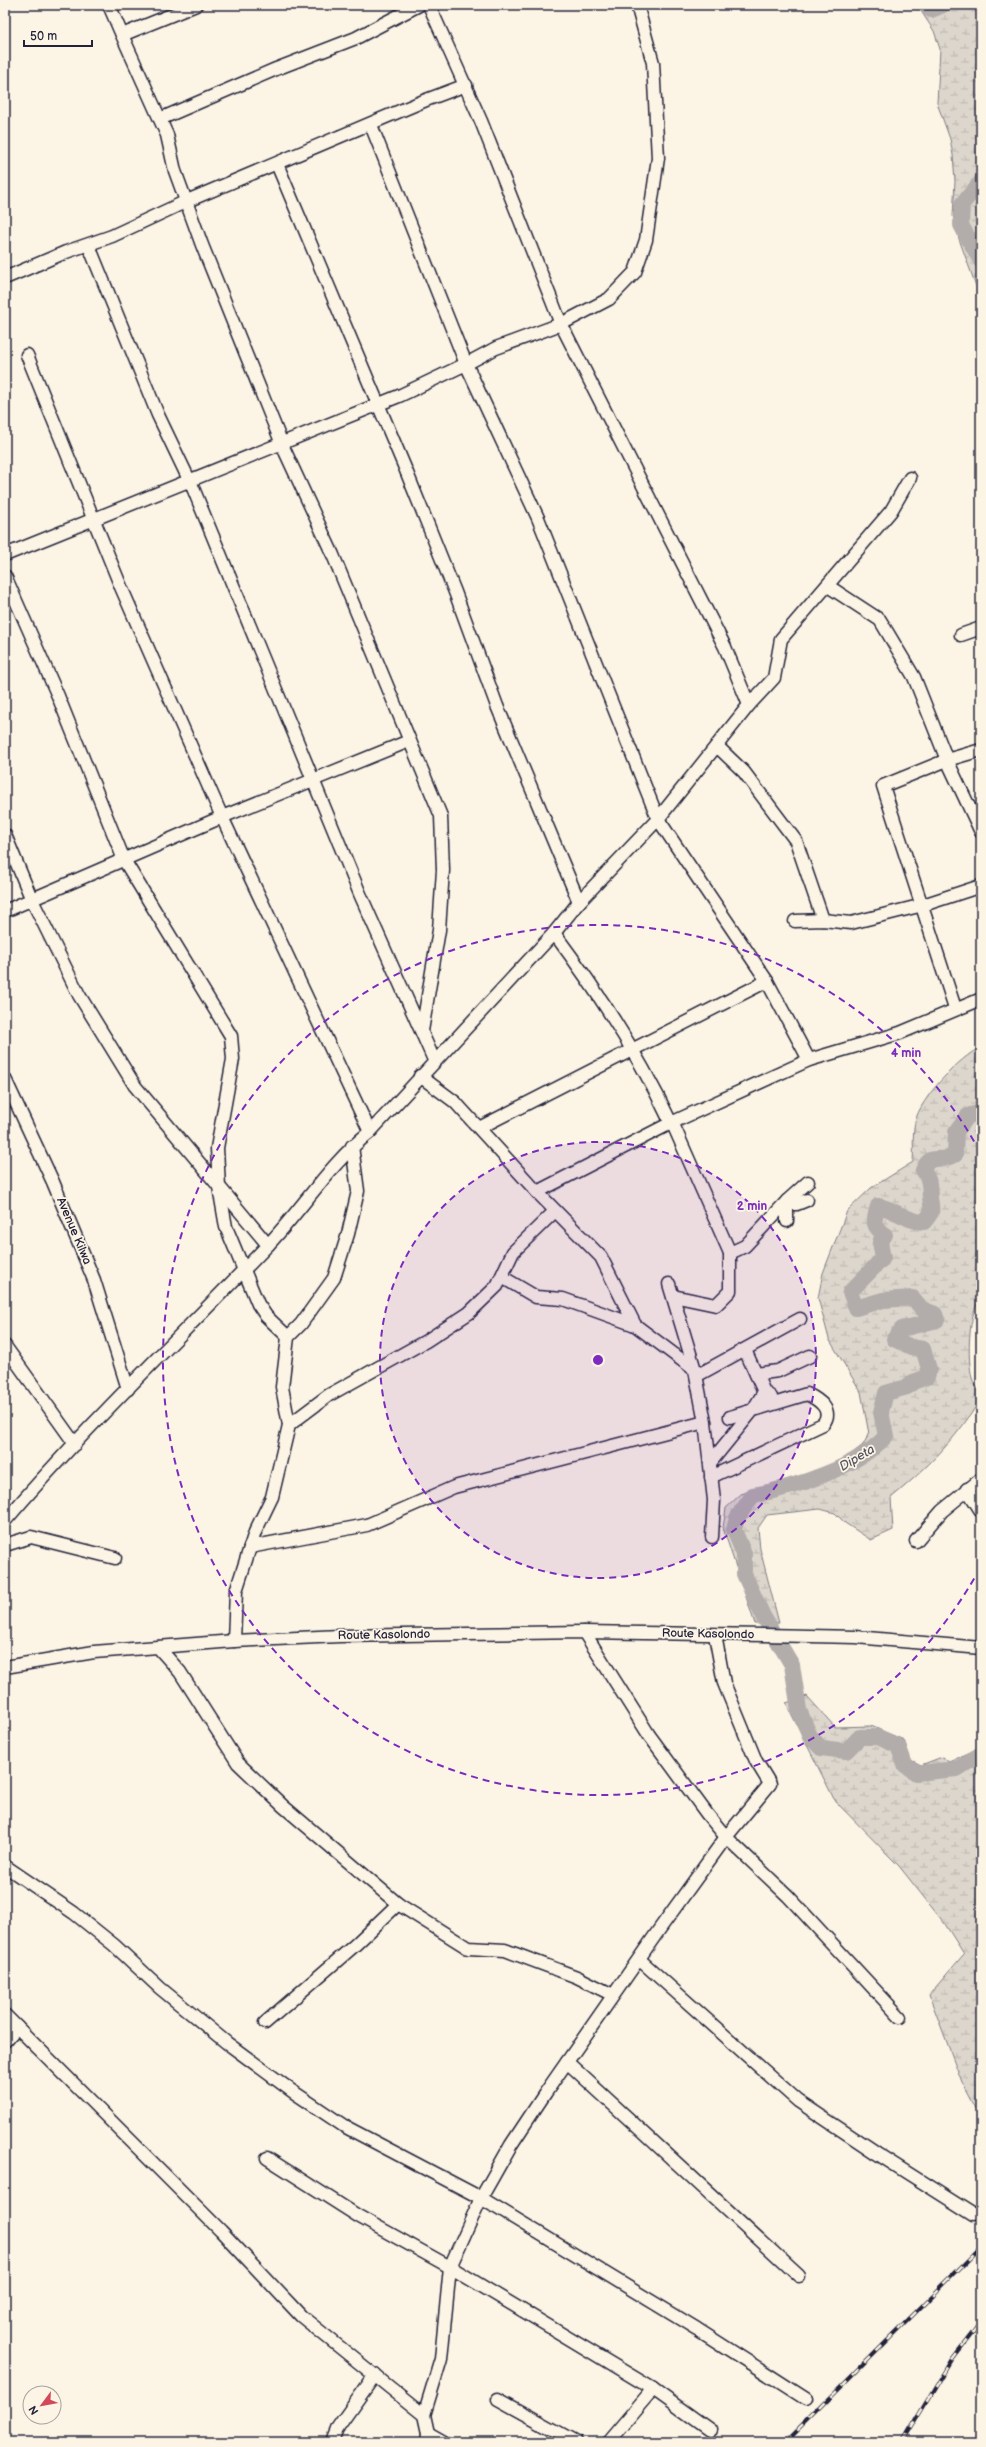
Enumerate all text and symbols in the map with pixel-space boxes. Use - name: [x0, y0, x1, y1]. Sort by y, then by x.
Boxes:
- scale bar: [24, 22, 92, 48]
- text: 50 m: [30, 29, 57, 44]
- text: 4 min: [891, 1046, 921, 1061]
- street label: Avenue Kilwa: [53, 1195, 95, 1267]
- text: 2 min: [737, 1199, 767, 1214]
- centre of rings: [591, 1353, 605, 1367]
- water label: Dipeta: [836, 1441, 878, 1475]
- street label: Route Kasolondo: [662, 1626, 755, 1642]
- street label: Route Kasolondo: [338, 1627, 431, 1643]
- north arrow: [22, 2385, 62, 2425]
- text: N: [26, 2403, 42, 2417]

